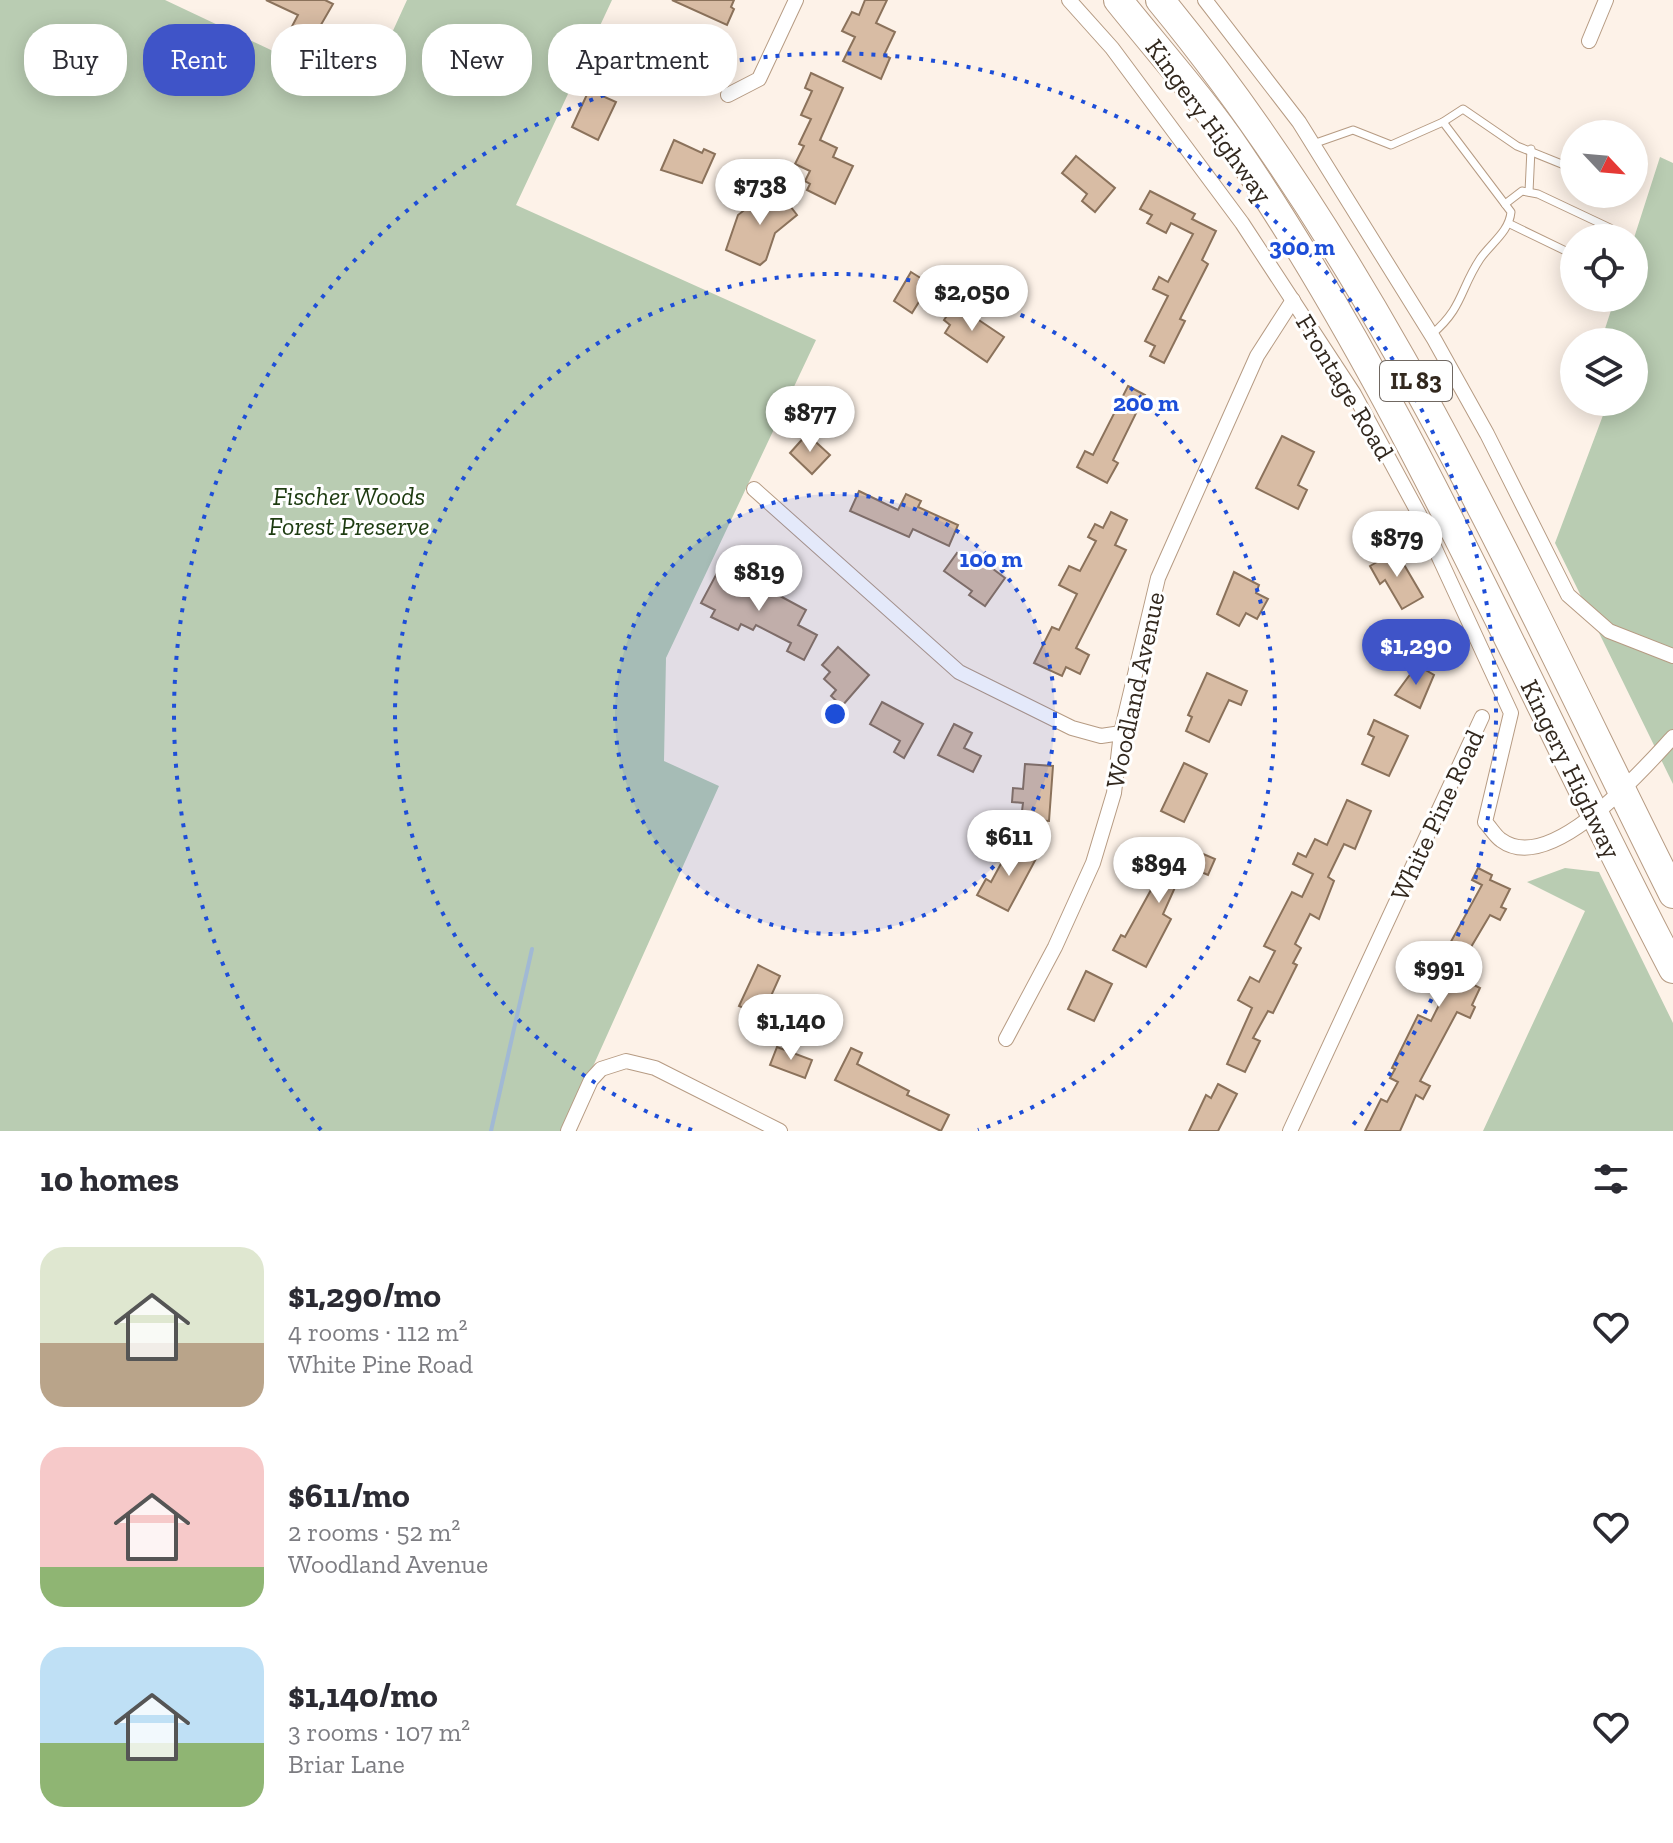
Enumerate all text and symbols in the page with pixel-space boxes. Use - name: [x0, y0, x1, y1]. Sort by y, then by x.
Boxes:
- chip: Buy: [24, 24, 127, 96]
- chip: Rent: [143, 24, 255, 96]
- chip: Filters: [271, 24, 406, 96]
- chip: New: [422, 24, 532, 96]
- chip: Apartment: [548, 24, 737, 96]
- street label: Kingery Highway: [1139, 33, 1280, 210]
- north arrow: [1560, 120, 1648, 208]
- map controls: [1560, 120, 1648, 416]
- pin: $738: [713, 159, 807, 227]
- text: $738: [733, 169, 787, 201]
- button: locate: [1560, 224, 1648, 312]
- text: 300 m: [1269, 232, 1335, 261]
- pin: $2,050: [907, 265, 1037, 333]
- text: $2,050: [934, 275, 1010, 307]
- street label: Frontage Road: [1289, 308, 1401, 466]
- button: layers: [1560, 328, 1648, 416]
- road number: IL 83: [1380, 361, 1452, 401]
- pin: $877: [763, 386, 857, 454]
- text: 200 m: [1113, 388, 1179, 417]
- text: $877: [784, 396, 836, 428]
- park label: Fischer Woods Forest Preserve: [268, 480, 430, 542]
- pin: $879: [1350, 511, 1444, 579]
- text: $879: [1370, 521, 1424, 553]
- text: 100 m: [960, 544, 1022, 573]
- pin: $819: [712, 545, 806, 613]
- text: $819: [733, 555, 785, 587]
- street label: Woodland Avenue: [1099, 589, 1171, 791]
- pin: $1,290: [1351, 619, 1481, 687]
- text: $1,290: [1380, 629, 1452, 661]
- street label: Kingery Highway: [1514, 674, 1628, 864]
- centre of rings: [821, 700, 849, 728]
- street label: White Pine Road: [1383, 724, 1491, 906]
- pin: $611: [962, 810, 1056, 878]
- text: $611: [985, 820, 1033, 852]
- pin: $894: [1112, 837, 1206, 905]
- text: $894: [1131, 847, 1187, 879]
- pin: $991: [1392, 941, 1486, 1009]
- text: $991: [1413, 951, 1465, 983]
- pin: $1,140: [726, 994, 856, 1062]
- text: $1,140: [756, 1004, 826, 1036]
- icon: filters: [1589, 1157, 1633, 1201]
- text: 10 homes: [40, 1159, 179, 1200]
- text: $1,290/mo: [288, 1275, 441, 1316]
- icon: home: [104, 1279, 200, 1375]
- icon: heart: [1589, 1305, 1633, 1349]
- text: 4 rooms · 112 m²: [288, 1316, 468, 1348]
- text: White Pine Road: [288, 1348, 473, 1380]
- text: $611/mo: [288, 1475, 410, 1516]
- icon: home: [104, 1479, 200, 1575]
- icon: heart: [1589, 1505, 1633, 1549]
- text: 2 rooms · 52 m²: [288, 1516, 460, 1548]
- text: Woodland Avenue: [288, 1548, 488, 1580]
- text: $1,140/mo: [288, 1675, 438, 1716]
- icon: home: [104, 1679, 200, 1775]
- icon: heart: [1589, 1705, 1633, 1749]
- text: 3 rooms · 107 m²: [288, 1716, 470, 1748]
- text: Briar Lane: [288, 1748, 405, 1780]

